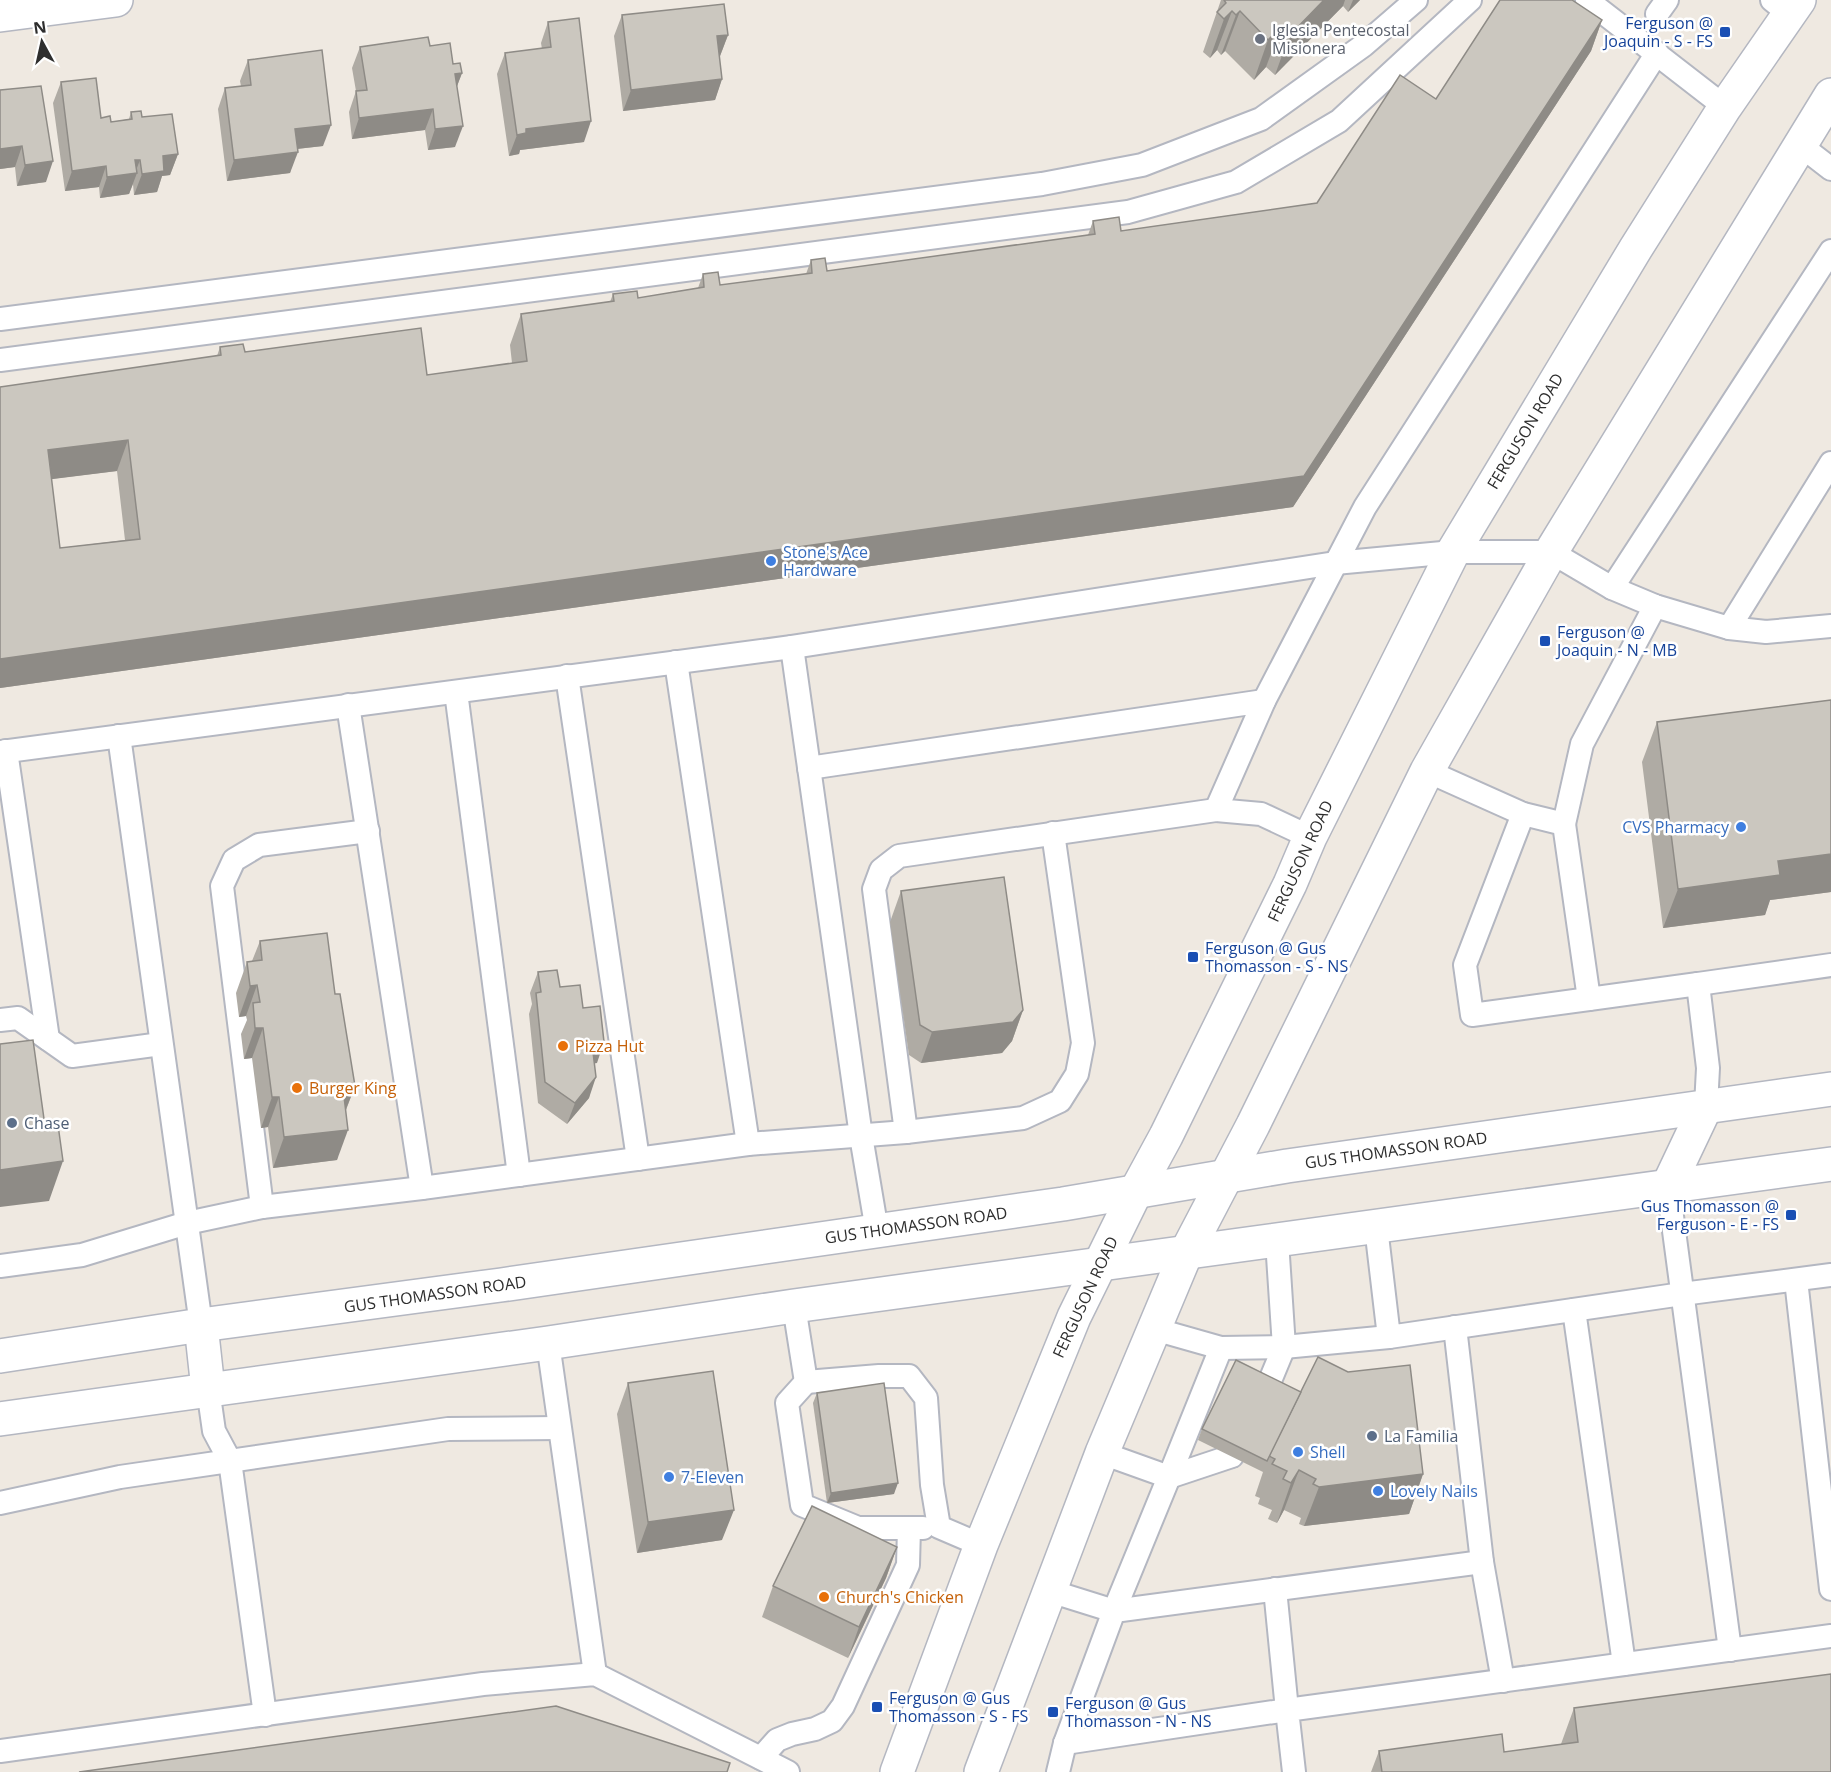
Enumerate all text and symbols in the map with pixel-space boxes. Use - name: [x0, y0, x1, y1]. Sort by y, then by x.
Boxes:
- north arrow: [12, 12, 72, 72]
- place label: Ferguson @ Joaquin - S - FS: [1602, 12, 1713, 52]
- text: N: [32, 15, 48, 39]
- place label: Iglesia Pentecostal Misionera: [1272, 19, 1410, 59]
- marker: Ferguson @ Joaquin - S - FS: [1718, 25, 1732, 39]
- marker: Iglesia Pentecostal Misionera: [1253, 32, 1267, 46]
- street label: FERGUSON ROAD: [1482, 369, 1568, 493]
- place label: Stone's Ace Hardware: [783, 541, 868, 581]
- marker: Stone's Ace Hardware: [764, 554, 778, 568]
- place label: Ferguson @ Joaquin - N - MB: [1555, 621, 1677, 661]
- marker: Ferguson @ Joaquin - N - MB: [1538, 634, 1552, 648]
- street label: FERGUSON ROAD: [1262, 797, 1338, 925]
- place label: CVS Pharmacy: [1622, 816, 1730, 838]
- marker: CVS Pharmacy: [1734, 820, 1748, 834]
- place label: Ferguson @ Gus Thomasson - S - NS: [1205, 937, 1348, 977]
- marker: Ferguson @ Gus Thomasson - S - NS: [1186, 950, 1200, 964]
- place label: Pizza Hut: [575, 1035, 644, 1057]
- marker: Pizza Hut: [556, 1039, 570, 1053]
- place label: Burger King: [309, 1077, 397, 1099]
- marker: Burger King: [290, 1081, 304, 1095]
- place label: Chase: [24, 1112, 69, 1134]
- marker: Chase: [5, 1116, 19, 1130]
- street label: GUS THOMASSON ROAD: [1303, 1126, 1489, 1174]
- place label: Gus Thomasson @ Ferguson - E - FS: [1641, 1195, 1779, 1235]
- street label: GUS THOMASSON ROAD: [823, 1201, 1009, 1249]
- marker: Gus Thomasson @ Ferguson - E - FS: [1784, 1208, 1798, 1222]
- street label: FERGUSON ROAD: [1047, 1233, 1123, 1361]
- street label: GUS THOMASSON ROAD: [342, 1270, 528, 1318]
- place label: La Familia: [1384, 1425, 1458, 1447]
- marker: La Familia: [1365, 1429, 1379, 1443]
- place label: Shell: [1310, 1441, 1346, 1463]
- marker: Shell: [1291, 1445, 1305, 1459]
- place label: 7-Eleven: [681, 1466, 744, 1488]
- marker: 7-Eleven: [662, 1470, 676, 1484]
- place label: Lovely Nails: [1390, 1480, 1478, 1502]
- marker: Lovely Nails: [1371, 1484, 1385, 1498]
- place label: Church's Chicken: [836, 1586, 964, 1608]
- marker: Church's Chicken: [817, 1590, 831, 1604]
- place label: Ferguson @ Gus Thomasson - S - FS: [889, 1687, 1029, 1727]
- place label: Ferguson @ Gus Thomasson - N - NS: [1065, 1692, 1212, 1732]
- marker: Ferguson @ Gus Thomasson - S - FS: [870, 1700, 884, 1714]
- marker: Ferguson @ Gus Thomasson - N - NS: [1046, 1705, 1060, 1719]

